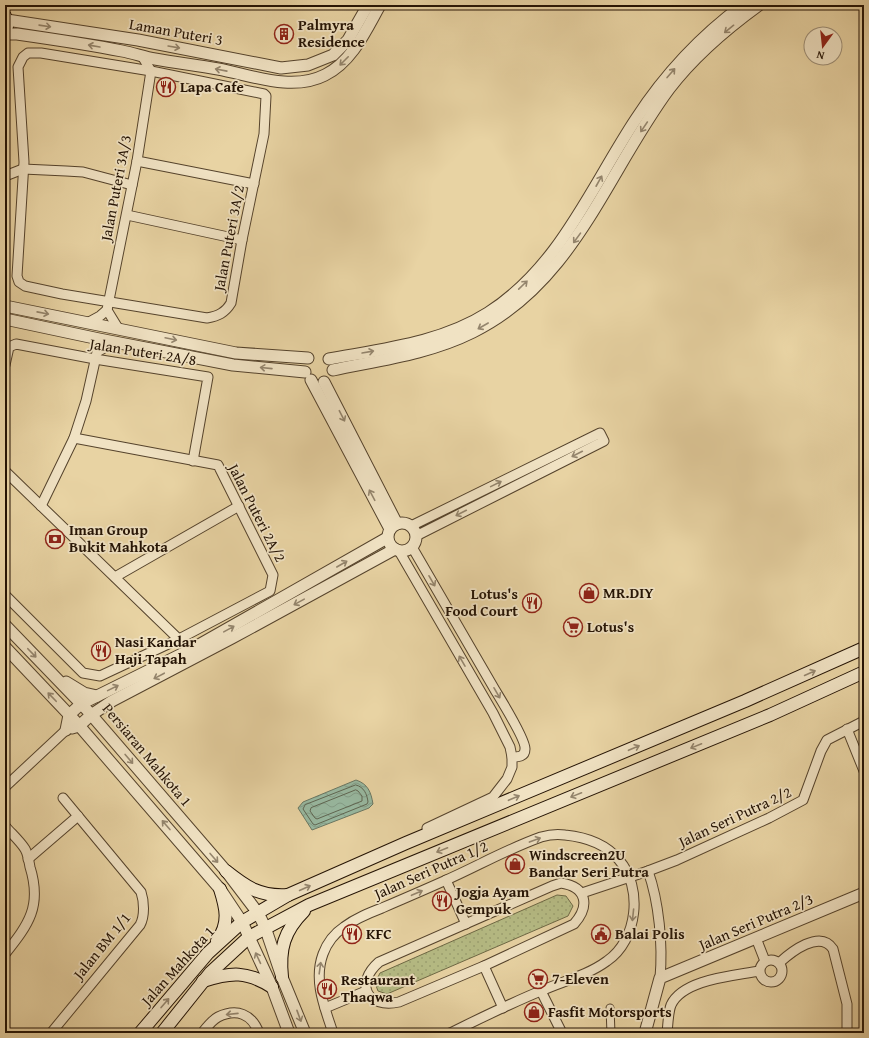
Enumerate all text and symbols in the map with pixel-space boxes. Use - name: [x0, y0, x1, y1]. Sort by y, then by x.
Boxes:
- street label: Laman Puteri 3: [128, 13, 225, 50]
- place label: Palmyra Residence: [298, 14, 365, 52]
- one-way arrow: [39, 22, 52, 30]
- building icon: Palmyra Residence: [273, 23, 295, 45]
- one-way arrow: [723, 24, 734, 33]
- north arrow: [803, 26, 843, 66]
- one-way arrow: [87, 42, 100, 50]
- one-way arrow: [167, 43, 180, 51]
- text: N: [814, 47, 826, 64]
- one-way arrow: [339, 56, 349, 66]
- one-way arrow: [215, 66, 228, 74]
- one-way arrow: [667, 68, 676, 78]
- restaurant icon: Lapa Cafe: [155, 76, 177, 98]
- place label: Lapa Cafe: [180, 76, 244, 97]
- one-way arrow: [640, 121, 648, 132]
- street label: Jalan Puteri 3A/3: [95, 133, 136, 245]
- one-way arrow: [596, 175, 603, 187]
- street label: Jalan Puteri 3A/2: [208, 183, 249, 295]
- one-way arrow: [573, 232, 581, 243]
- one-way arrow: [518, 281, 528, 290]
- one-way arrow: [36, 310, 49, 318]
- one-way arrow: [477, 323, 489, 331]
- street label: Jalan Puteri 2A/8: [86, 332, 198, 370]
- one-way arrow: [164, 335, 177, 343]
- one-way arrow: [361, 347, 374, 355]
- one-way arrow: [260, 364, 273, 372]
- one-way arrow: [339, 410, 346, 422]
- one-way arrow: [571, 451, 583, 458]
- street label: Jalan Puteri 2A/2: [223, 458, 291, 566]
- one-way arrow: [490, 480, 502, 487]
- one-way arrow: [367, 489, 375, 501]
- one-way arrow: [456, 510, 468, 517]
- place label: Iman Group Bukit Mahkota: [69, 519, 168, 557]
- bank icon: Iman Group Bukit Mahkota: [44, 528, 66, 550]
- one-way arrow: [336, 560, 348, 568]
- one-way arrow: [428, 575, 436, 587]
- shop icon: MR.DIY: [578, 582, 600, 604]
- place label: MR.DIY: [603, 582, 654, 603]
- place label: Lotus's Food Court: [445, 583, 518, 621]
- restaurant icon: Lotus's Food Court: [521, 592, 543, 614]
- one-way arrow: [293, 598, 305, 606]
- supermarket icon: Lotus's: [562, 616, 584, 638]
- place label: Lotus's: [587, 616, 634, 637]
- one-way arrow: [223, 624, 235, 632]
- place label: Nasi Kandar Haji Tapah: [115, 631, 196, 669]
- restaurant icon: Nasi Kandar Haji Tapah: [90, 640, 112, 662]
- one-way arrow: [27, 648, 37, 658]
- one-way arrow: [458, 655, 466, 667]
- one-way arrow: [803, 669, 815, 676]
- one-way arrow: [154, 673, 166, 680]
- one-way arrow: [107, 684, 119, 691]
- one-way arrow: [494, 687, 502, 699]
- one-way arrow: [47, 692, 57, 702]
- street label: Persiaran Mahkota 1: [98, 698, 197, 811]
- one-way arrow: [690, 742, 702, 750]
- one-way arrow: [627, 744, 639, 751]
- one-way arrow: [125, 754, 134, 765]
- street label: Jalan Seri Putra 2/2: [673, 781, 795, 853]
- one-way arrow: [570, 792, 582, 800]
- one-way arrow: [507, 794, 519, 801]
- one-way arrow: [162, 820, 171, 831]
- street label: Jalan Seri Putra 1/2: [369, 835, 491, 905]
- one-way arrow: [529, 835, 541, 843]
- place label: Windscreen2U Bandar Seri Putra: [529, 844, 649, 882]
- one-way arrow: [437, 847, 449, 854]
- one-way arrow: [210, 852, 219, 863]
- shop icon: Windscreen2U Bandar Seri Putra: [504, 853, 526, 875]
- place label: Jogja Ayam Gempuk: [453, 881, 530, 919]
- one-way arrow: [298, 884, 310, 891]
- street label: Jalan Seri Putra 2/3: [694, 888, 816, 956]
- one-way arrow: [410, 889, 422, 896]
- restaurant icon: Jogja Ayam Gempuk: [431, 890, 453, 912]
- street label: Jalan BM 1/1: [67, 908, 135, 985]
- one-way arrow: [629, 908, 636, 921]
- street label: Jalan Mahkota 1: [135, 921, 219, 1012]
- restaurant icon: KFC: [341, 923, 363, 945]
- place label: KFC: [366, 923, 392, 944]
- public building icon: Balai Polis: [590, 923, 612, 945]
- place label: Balai Polis: [615, 923, 685, 944]
- one-way arrow: [254, 952, 262, 964]
- one-way arrow: [316, 962, 324, 975]
- supermarket icon: 7-Eleven: [527, 968, 549, 990]
- place label: 7-Eleven: [552, 968, 609, 989]
- place label: Restaurant Thaqwa: [341, 969, 415, 1007]
- restaurant icon: Restaurant Thaqwa: [316, 978, 338, 1000]
- one-way arrow: [161, 998, 170, 1009]
- shop icon: Fasfit Motorsports: [523, 1001, 545, 1023]
- place label: Fasfit Motorsports: [548, 1001, 672, 1022]
- one-way arrow: [225, 1010, 238, 1018]
- one-way arrow: [295, 1010, 303, 1022]

